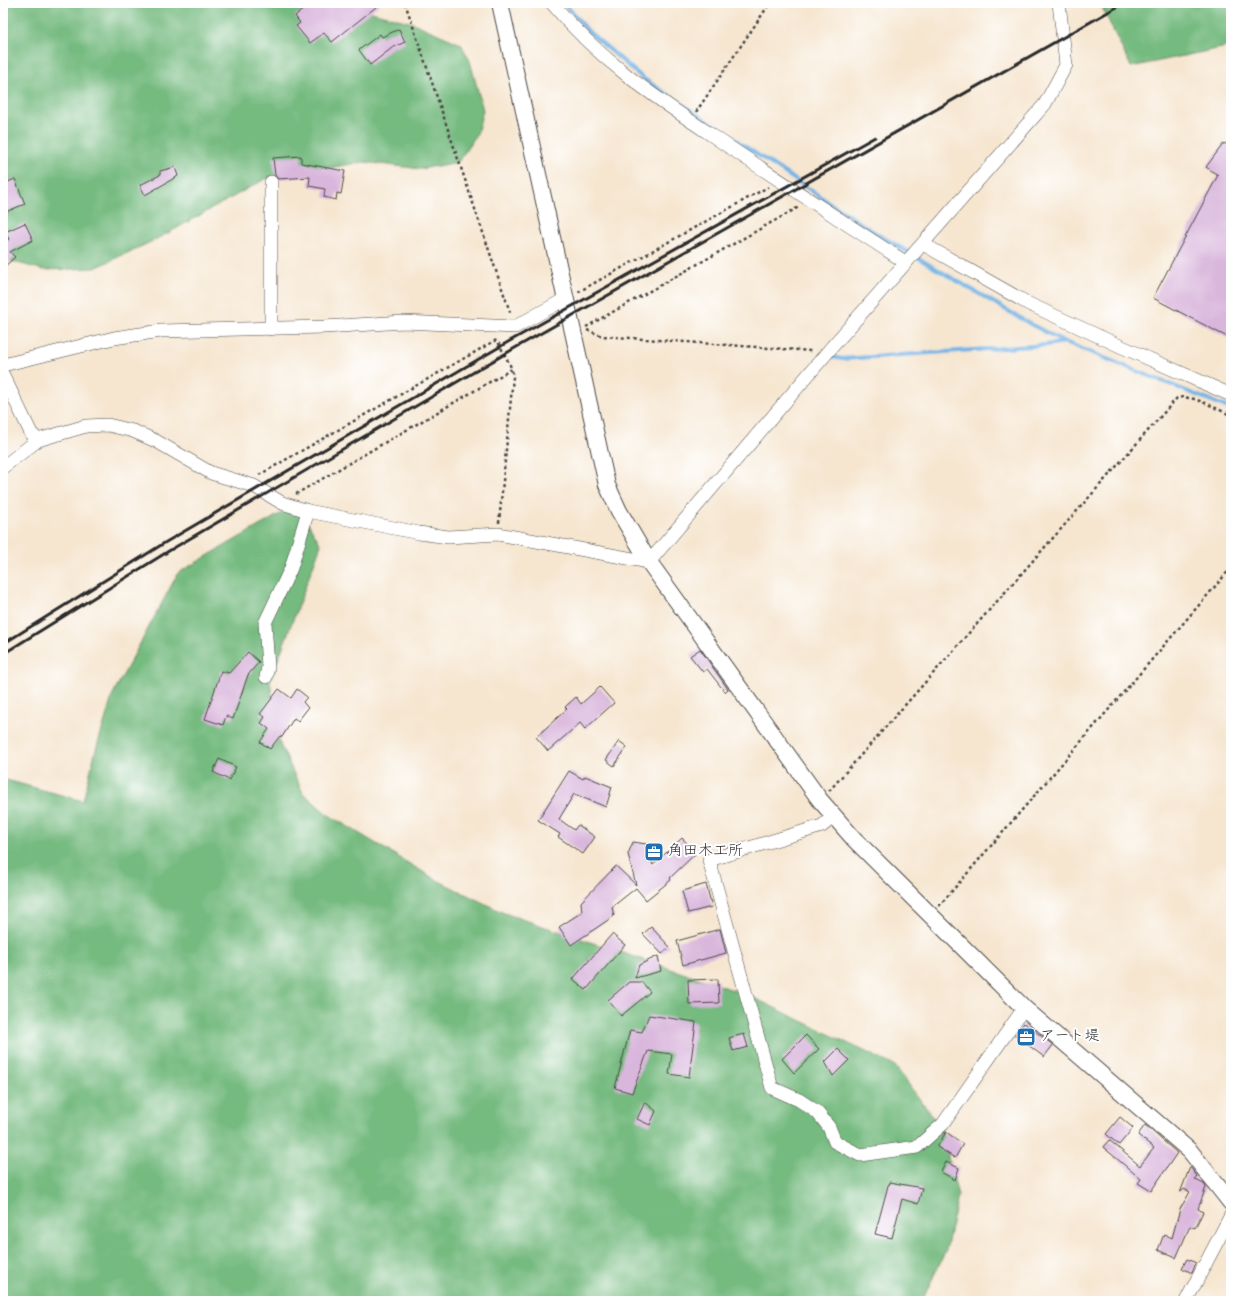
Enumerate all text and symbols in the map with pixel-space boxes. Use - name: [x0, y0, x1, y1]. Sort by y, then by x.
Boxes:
- office icon: 角田木工所: [643, 841, 665, 863]
- place label: 角田木工所: [668, 841, 743, 863]
- office icon: アート堤: [1015, 1026, 1037, 1048]
- place label: アート堤: [1040, 1026, 1099, 1048]

